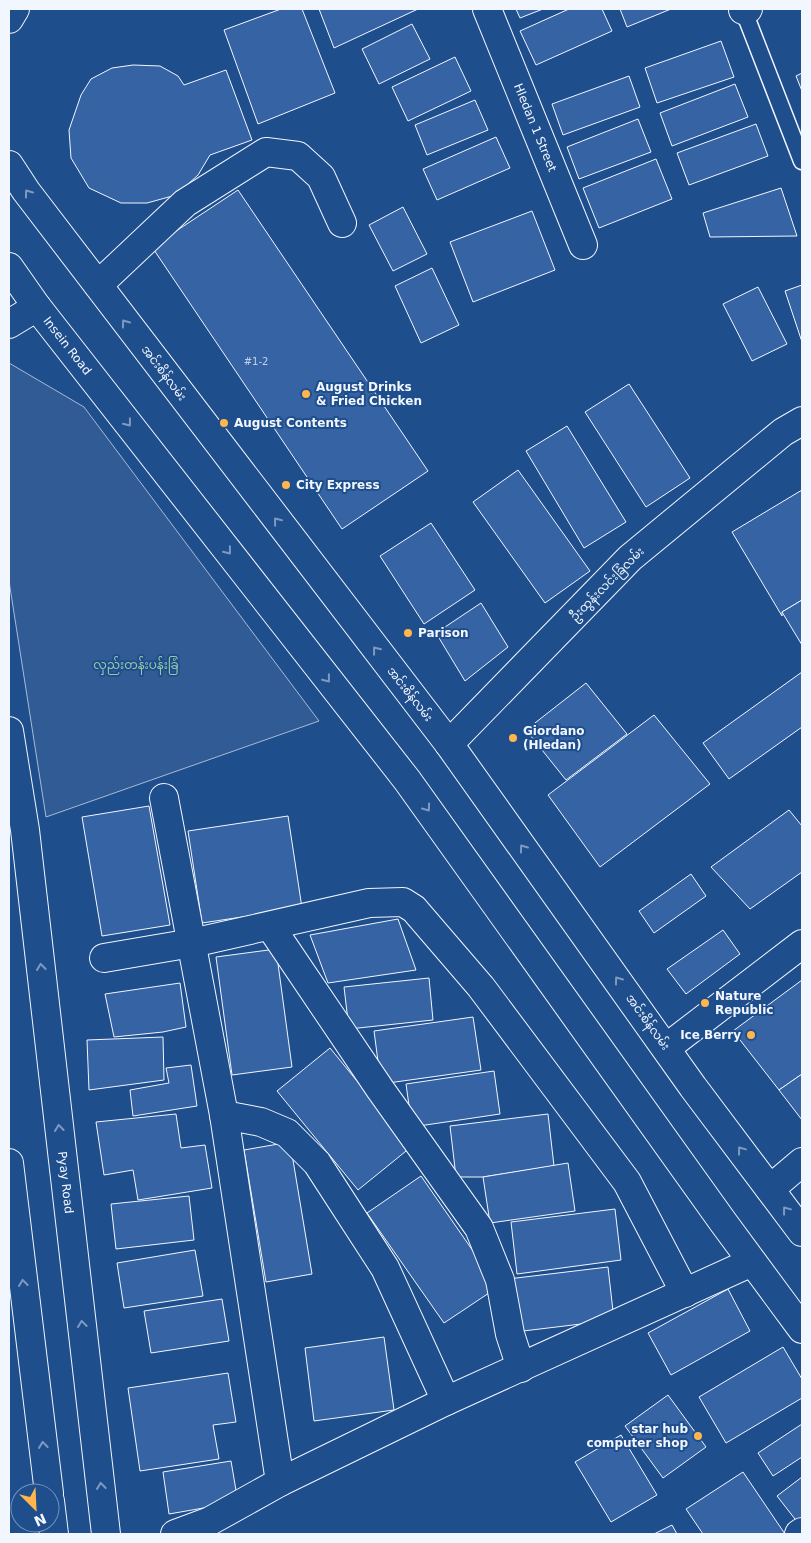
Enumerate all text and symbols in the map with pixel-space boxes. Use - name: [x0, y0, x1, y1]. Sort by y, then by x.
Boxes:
- street label: Hledan 1 Street: [511, 81, 560, 174]
- one-way arrow: [25, 190, 33, 199]
- street label: Insein Road: [40, 314, 94, 378]
- one-way arrow: [123, 320, 131, 329]
- street label: အင်းစိန်လမ်း: [136, 341, 191, 405]
- house number: #1-2: [244, 356, 268, 367]
- place label: August Drinks & Fried Chicken: [316, 380, 422, 408]
- marker: August Drinks & Fried Chicken: [300, 388, 312, 400]
- place label: August Contents: [234, 416, 347, 430]
- one-way arrow: [122, 417, 131, 426]
- marker: August Contents: [218, 417, 230, 429]
- place label: City Express: [296, 478, 380, 492]
- marker: City Express: [280, 479, 292, 491]
- one-way arrow: [275, 518, 283, 527]
- street label: ဦးထွန်းလင်းခြံလမ်း: [566, 543, 649, 626]
- one-way arrow: [222, 545, 230, 554]
- place label: Parison: [418, 626, 469, 640]
- marker: Parison: [402, 627, 414, 639]
- one-way arrow: [374, 647, 382, 656]
- park label: လှည်းတန်းပန်းခြံ: [93, 656, 179, 675]
- street label: အင်းစိန်လမ်း: [382, 663, 437, 726]
- one-way arrow: [322, 673, 330, 682]
- place label: Giordano (Hledan): [523, 724, 585, 752]
- marker: Giordano (Hledan): [507, 732, 519, 744]
- one-way arrow: [421, 802, 429, 811]
- one-way arrow: [520, 844, 529, 854]
- one-way arrow: [36, 962, 47, 970]
- one-way arrow: [615, 976, 624, 986]
- place label: Nature Republic: [715, 989, 773, 1017]
- street label: အင်းစိန်လမ်း: [621, 990, 675, 1054]
- marker: Nature Republic: [699, 997, 711, 1009]
- place label: Ice Berry: [680, 1028, 741, 1042]
- marker: Ice Berry: [745, 1029, 757, 1041]
- one-way arrow: [54, 1124, 65, 1132]
- one-way arrow: [738, 1147, 746, 1156]
- street label: Pyay Road: [55, 1150, 76, 1214]
- one-way arrow: [784, 1207, 792, 1216]
- one-way arrow: [19, 1279, 29, 1288]
- one-way arrow: [77, 1320, 88, 1328]
- place label: star hub computer shop: [587, 1422, 688, 1450]
- marker: star hub computer shop: [692, 1430, 704, 1442]
- one-way arrow: [38, 1440, 49, 1448]
- one-way arrow: [96, 1482, 107, 1490]
- north arrow: [10, 1483, 60, 1533]
- text: N: [32, 1510, 49, 1530]

